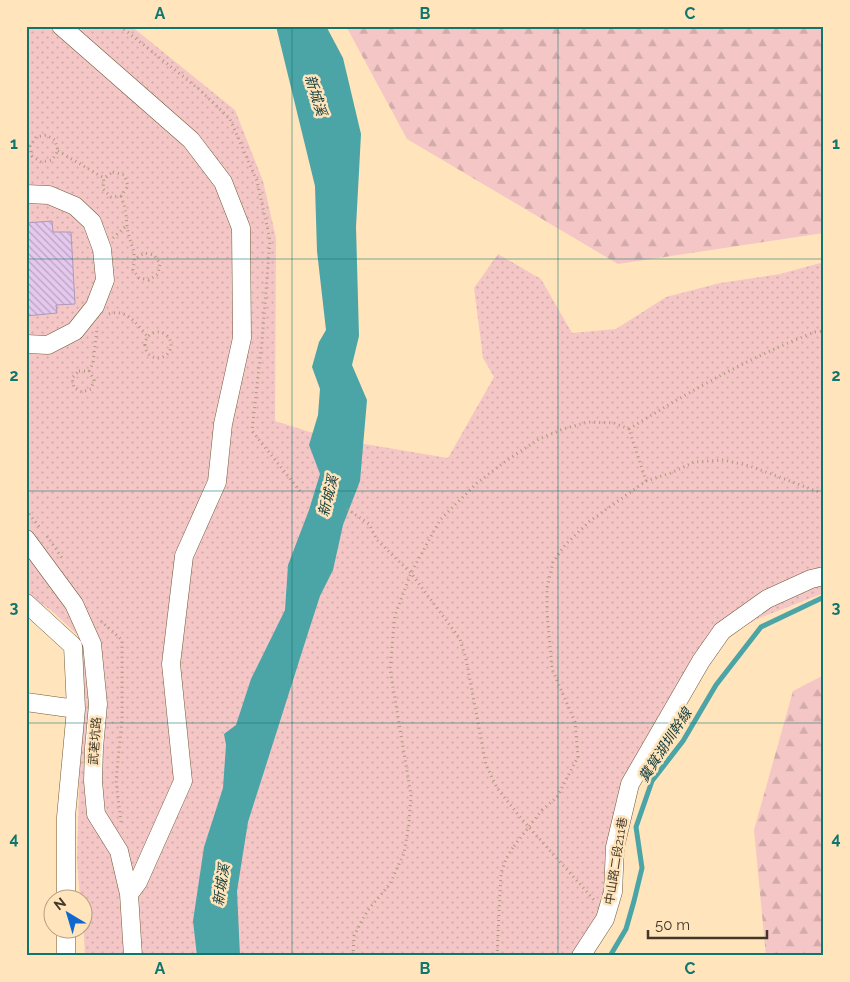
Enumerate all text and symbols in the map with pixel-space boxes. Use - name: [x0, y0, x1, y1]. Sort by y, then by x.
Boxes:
- text: A: [155, 4, 166, 23]
- text: B: [420, 4, 431, 23]
- text: C: [685, 4, 696, 23]
- water label: 新城溪: [302, 73, 330, 119]
- text: 1: [10, 134, 18, 153]
- text: 1: [832, 134, 840, 153]
- text: 2: [9, 366, 19, 385]
- text: 2: [831, 366, 841, 385]
- water label: 新城溪: [315, 472, 341, 518]
- text: 3: [10, 598, 19, 617]
- text: 3: [832, 598, 841, 617]
- water label: 糞箕湖圳幹線: [635, 704, 696, 785]
- street label: 武荖坑路: [86, 717, 104, 765]
- street label: 中山路二段211巷: [602, 816, 630, 906]
- text: 4: [9, 829, 19, 848]
- text: 4: [831, 829, 841, 848]
- water label: 新城溪: [210, 861, 232, 907]
- north arrow: [42, 890, 92, 940]
- text: N: [51, 894, 69, 913]
- scale bar: [648, 907, 766, 939]
- text: 50 m: [655, 916, 690, 934]
- text: A: [155, 959, 166, 978]
- text: B: [420, 959, 431, 978]
- text: C: [685, 959, 696, 978]

